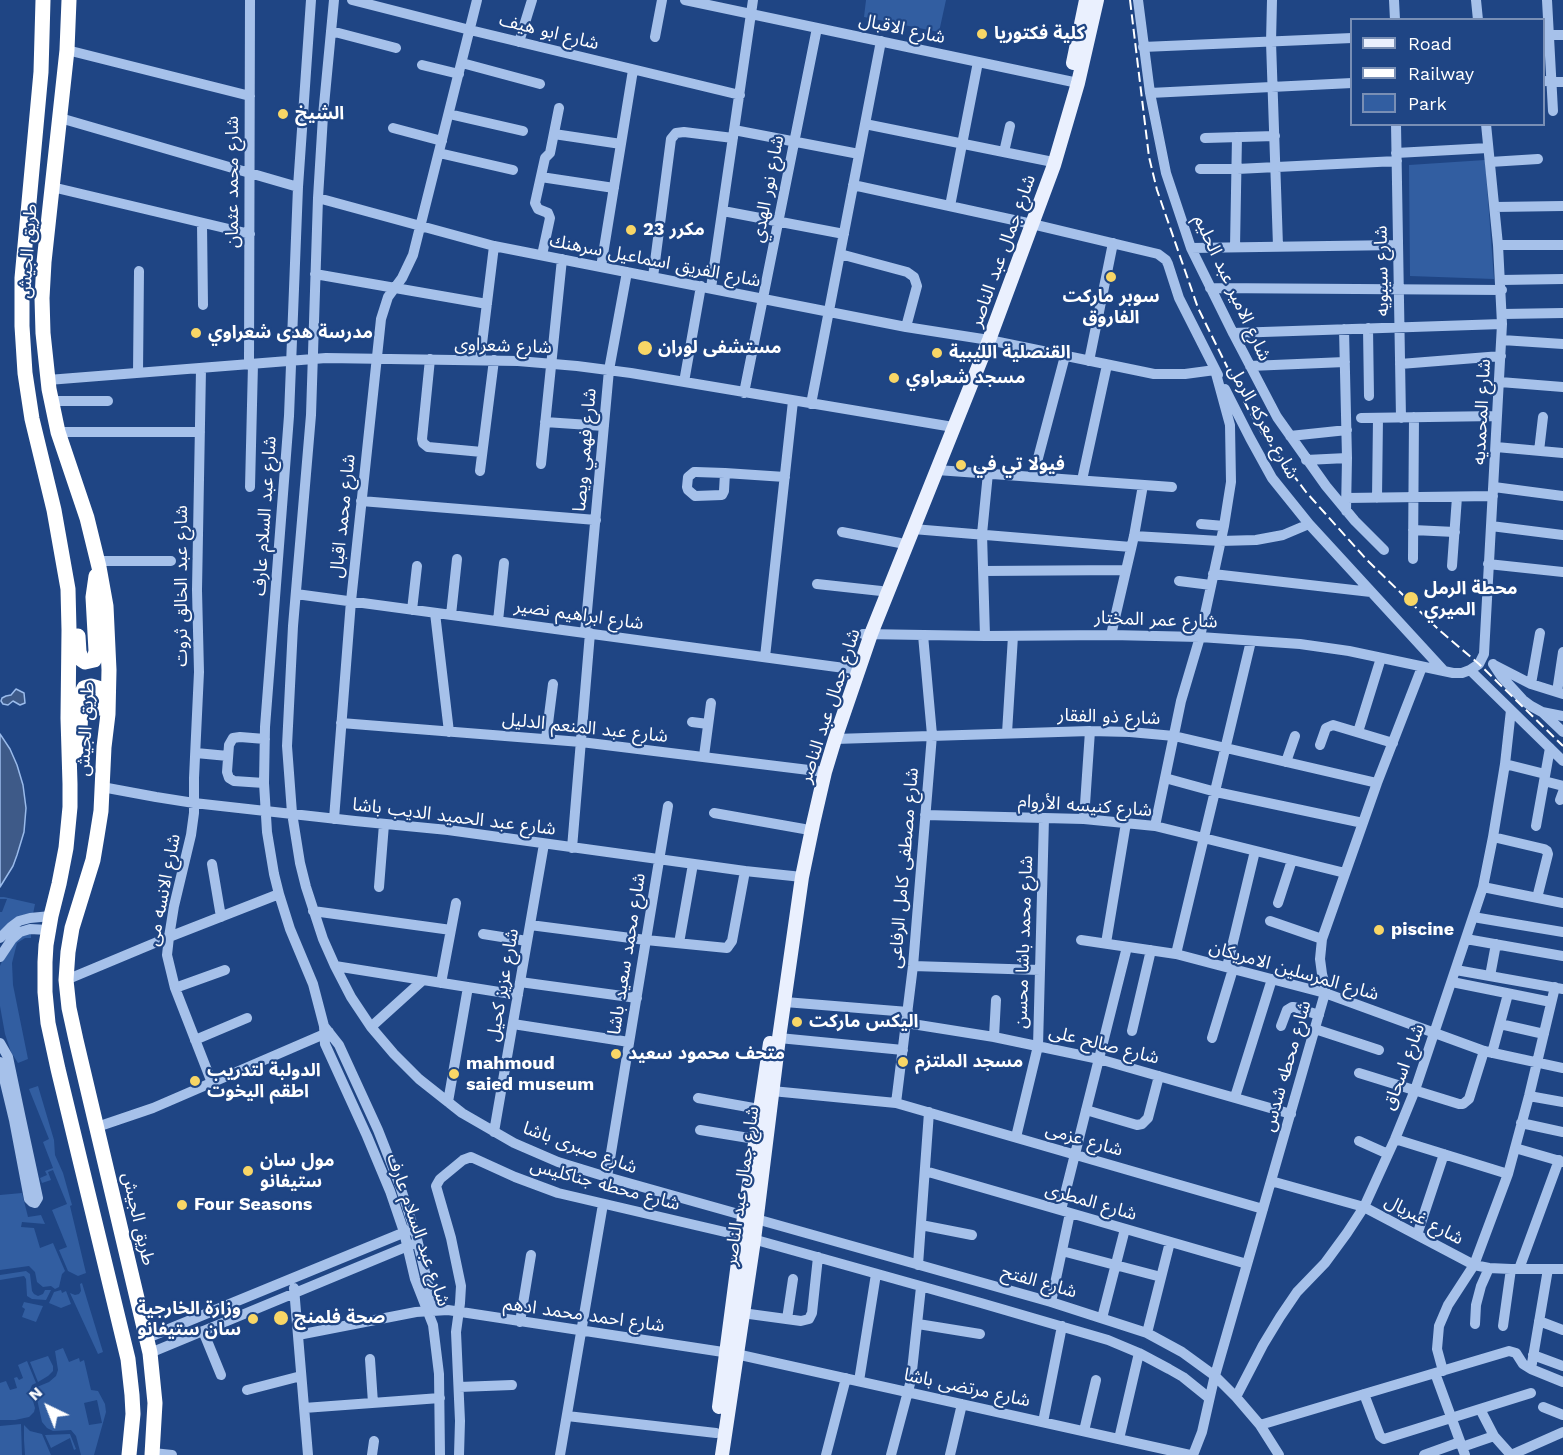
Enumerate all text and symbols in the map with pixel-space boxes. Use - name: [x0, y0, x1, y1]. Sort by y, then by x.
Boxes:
- street label: شارع ابو هيف: [497, 9, 601, 55]
- street label: شارع الاقبال: [857, 9, 947, 49]
- legend: [1350, 18, 1545, 126]
- place label: كلية فكتوريا: [994, 23, 1085, 45]
- marker: كلية فكتوريا: [975, 27, 989, 41]
- text: Road: [1408, 33, 1452, 54]
- text: Railway: [1408, 63, 1474, 84]
- text: Park: [1408, 93, 1447, 114]
- place label: الشيخ: [295, 103, 344, 125]
- marker: الشيخ: [276, 107, 290, 121]
- street label: شارع محمد عثمان: [222, 116, 244, 248]
- street label: شارع نور الهدي: [747, 134, 789, 244]
- street label: شارع جمال عبد الناصر: [965, 172, 1041, 330]
- street label: طريق الجيش: [14, 203, 42, 299]
- street label: شارع الامير عبد الحليم: [1189, 211, 1275, 365]
- place label: 23 مكرر: [643, 219, 705, 241]
- marker: 23 مكرر: [624, 223, 638, 237]
- street label: شارع سيبويه: [1370, 225, 1394, 317]
- street label: شارع الفريق اسماعيل سرهنك: [548, 230, 762, 292]
- marker: سوبر ماركت الفاروق: [1104, 270, 1118, 284]
- place label: سوبر ماركت الفاروق: [1062, 286, 1160, 328]
- place label: مدرسة هدى شعراوي: [208, 322, 373, 344]
- marker: مدرسة هدى شعراوي: [189, 326, 203, 340]
- street label: شارع شعراوى: [454, 334, 552, 358]
- place label: مستشفى لوران: [658, 337, 782, 359]
- marker: مستشفى لوران: [636, 339, 654, 357]
- place label: القنصلية الليبية: [949, 342, 1071, 364]
- marker: القنصلية الليبية: [930, 346, 944, 360]
- street label: شارع المحمديه: [1468, 358, 1496, 466]
- street label: شارع معركه الرمل: [1223, 361, 1303, 483]
- place label: مسجد شعراوي: [906, 367, 1025, 389]
- marker: مسجد شعراوي: [887, 371, 901, 385]
- street label: شارع فهمي ويصا: [569, 387, 601, 513]
- street label: شارع عبد السلام عارف: [249, 435, 281, 597]
- street label: شارع محمد اقبال: [326, 453, 360, 579]
- place label: فيولا تي في: [973, 454, 1065, 476]
- marker: فيولا تي في: [954, 458, 968, 472]
- street label: شارع عبد الخالق ثروت: [171, 505, 193, 667]
- place label: محطة الرمل الميري: [1424, 578, 1517, 620]
- marker: محطة الرمل الميري: [1402, 590, 1420, 608]
- street label: شارع ابراهيم نصير: [513, 595, 645, 635]
- street label: شارع عمر المختار: [1094, 607, 1218, 633]
- street label: شارع جمال عبد الناصر: [795, 626, 865, 786]
- street label: طريق الجيش: [73, 681, 99, 777]
- street label: شارع ذو الفقار: [1057, 704, 1161, 730]
- street label: شارع عبد المنعم الدليل: [501, 709, 669, 747]
- street label: شارع مصطفى كامل الرفاعى: [884, 767, 924, 969]
- street label: شارع كنيسه الأروام: [1017, 791, 1153, 821]
- street label: شارع عبد الحميد الديب باشا: [351, 794, 557, 840]
- street label: شارع الانسه مى: [143, 832, 185, 948]
- street label: شارع محمد باشا محسن: [1010, 855, 1038, 1029]
- street label: شارع محمد سعيد باشا: [604, 872, 650, 1036]
- place label: piscine: [1391, 919, 1454, 941]
- marker: piscine: [1372, 923, 1386, 937]
- street label: شارع عزيز كحيل: [482, 927, 524, 1043]
- street label: شارع المرسلين الامريكان: [1207, 936, 1381, 1006]
- street label: شارع محطه شدس: [1258, 998, 1316, 1134]
- place label: اليكس ماركت: [809, 1011, 918, 1033]
- marker: اليكس ماركت: [790, 1015, 804, 1029]
- street label: شارع صالح على: [1047, 1021, 1161, 1069]
- street label: شارع اسحاق: [1378, 1021, 1430, 1113]
- place label: متحف محمود سعيد: [628, 1043, 785, 1065]
- marker: متحف محمود سعيد: [609, 1047, 623, 1061]
- place label: مسجد الملتزم: [915, 1051, 1023, 1073]
- place label: mahmoud saied museum: [466, 1053, 594, 1096]
- marker: مسجد الملتزم: [896, 1055, 910, 1069]
- place label: الدولبة لتدريب اطقم اليخوت: [207, 1060, 321, 1102]
- marker: mahmoud saied museum: [447, 1067, 461, 1081]
- marker: الدولبة لتدريب اطقم اليخوت: [188, 1074, 202, 1088]
- street label: شارع جمال عبد الناصر: [720, 1105, 764, 1267]
- street label: شارع صبرى باشا: [520, 1117, 640, 1179]
- street label: شارع عزمى: [1043, 1119, 1125, 1161]
- place label: مول سان ستيفانو: [260, 1150, 335, 1192]
- street label: شارع عبد السلام عارف: [382, 1151, 454, 1309]
- street label: شارع محطه جناكليس: [528, 1155, 682, 1215]
- marker: مول سان ستيفانو: [241, 1164, 255, 1178]
- street label: طريق الجيش: [117, 1170, 159, 1268]
- street label: شارع المطرى: [1043, 1179, 1139, 1225]
- street label: شارع غبريال: [1381, 1190, 1467, 1250]
- place label: Four Seasons: [194, 1194, 312, 1216]
- marker: Four Seasons: [175, 1198, 189, 1212]
- street label: شارع الفتح: [999, 1261, 1079, 1303]
- street label: شارع احمد محمد ادهم: [502, 1293, 666, 1337]
- place label: وزارة الخارجية سان ستيفانو: [137, 1298, 241, 1340]
- place label: صحة فلمنج: [294, 1307, 385, 1329]
- marker: صحة فلمنج: [272, 1309, 290, 1327]
- marker: وزارة الخارجية سان ستيفانو: [246, 1312, 260, 1326]
- street label: شارع مرتضى باشا: [902, 1364, 1032, 1412]
- north arrow: [18, 1377, 78, 1437]
- text: N: [25, 1382, 46, 1404]

